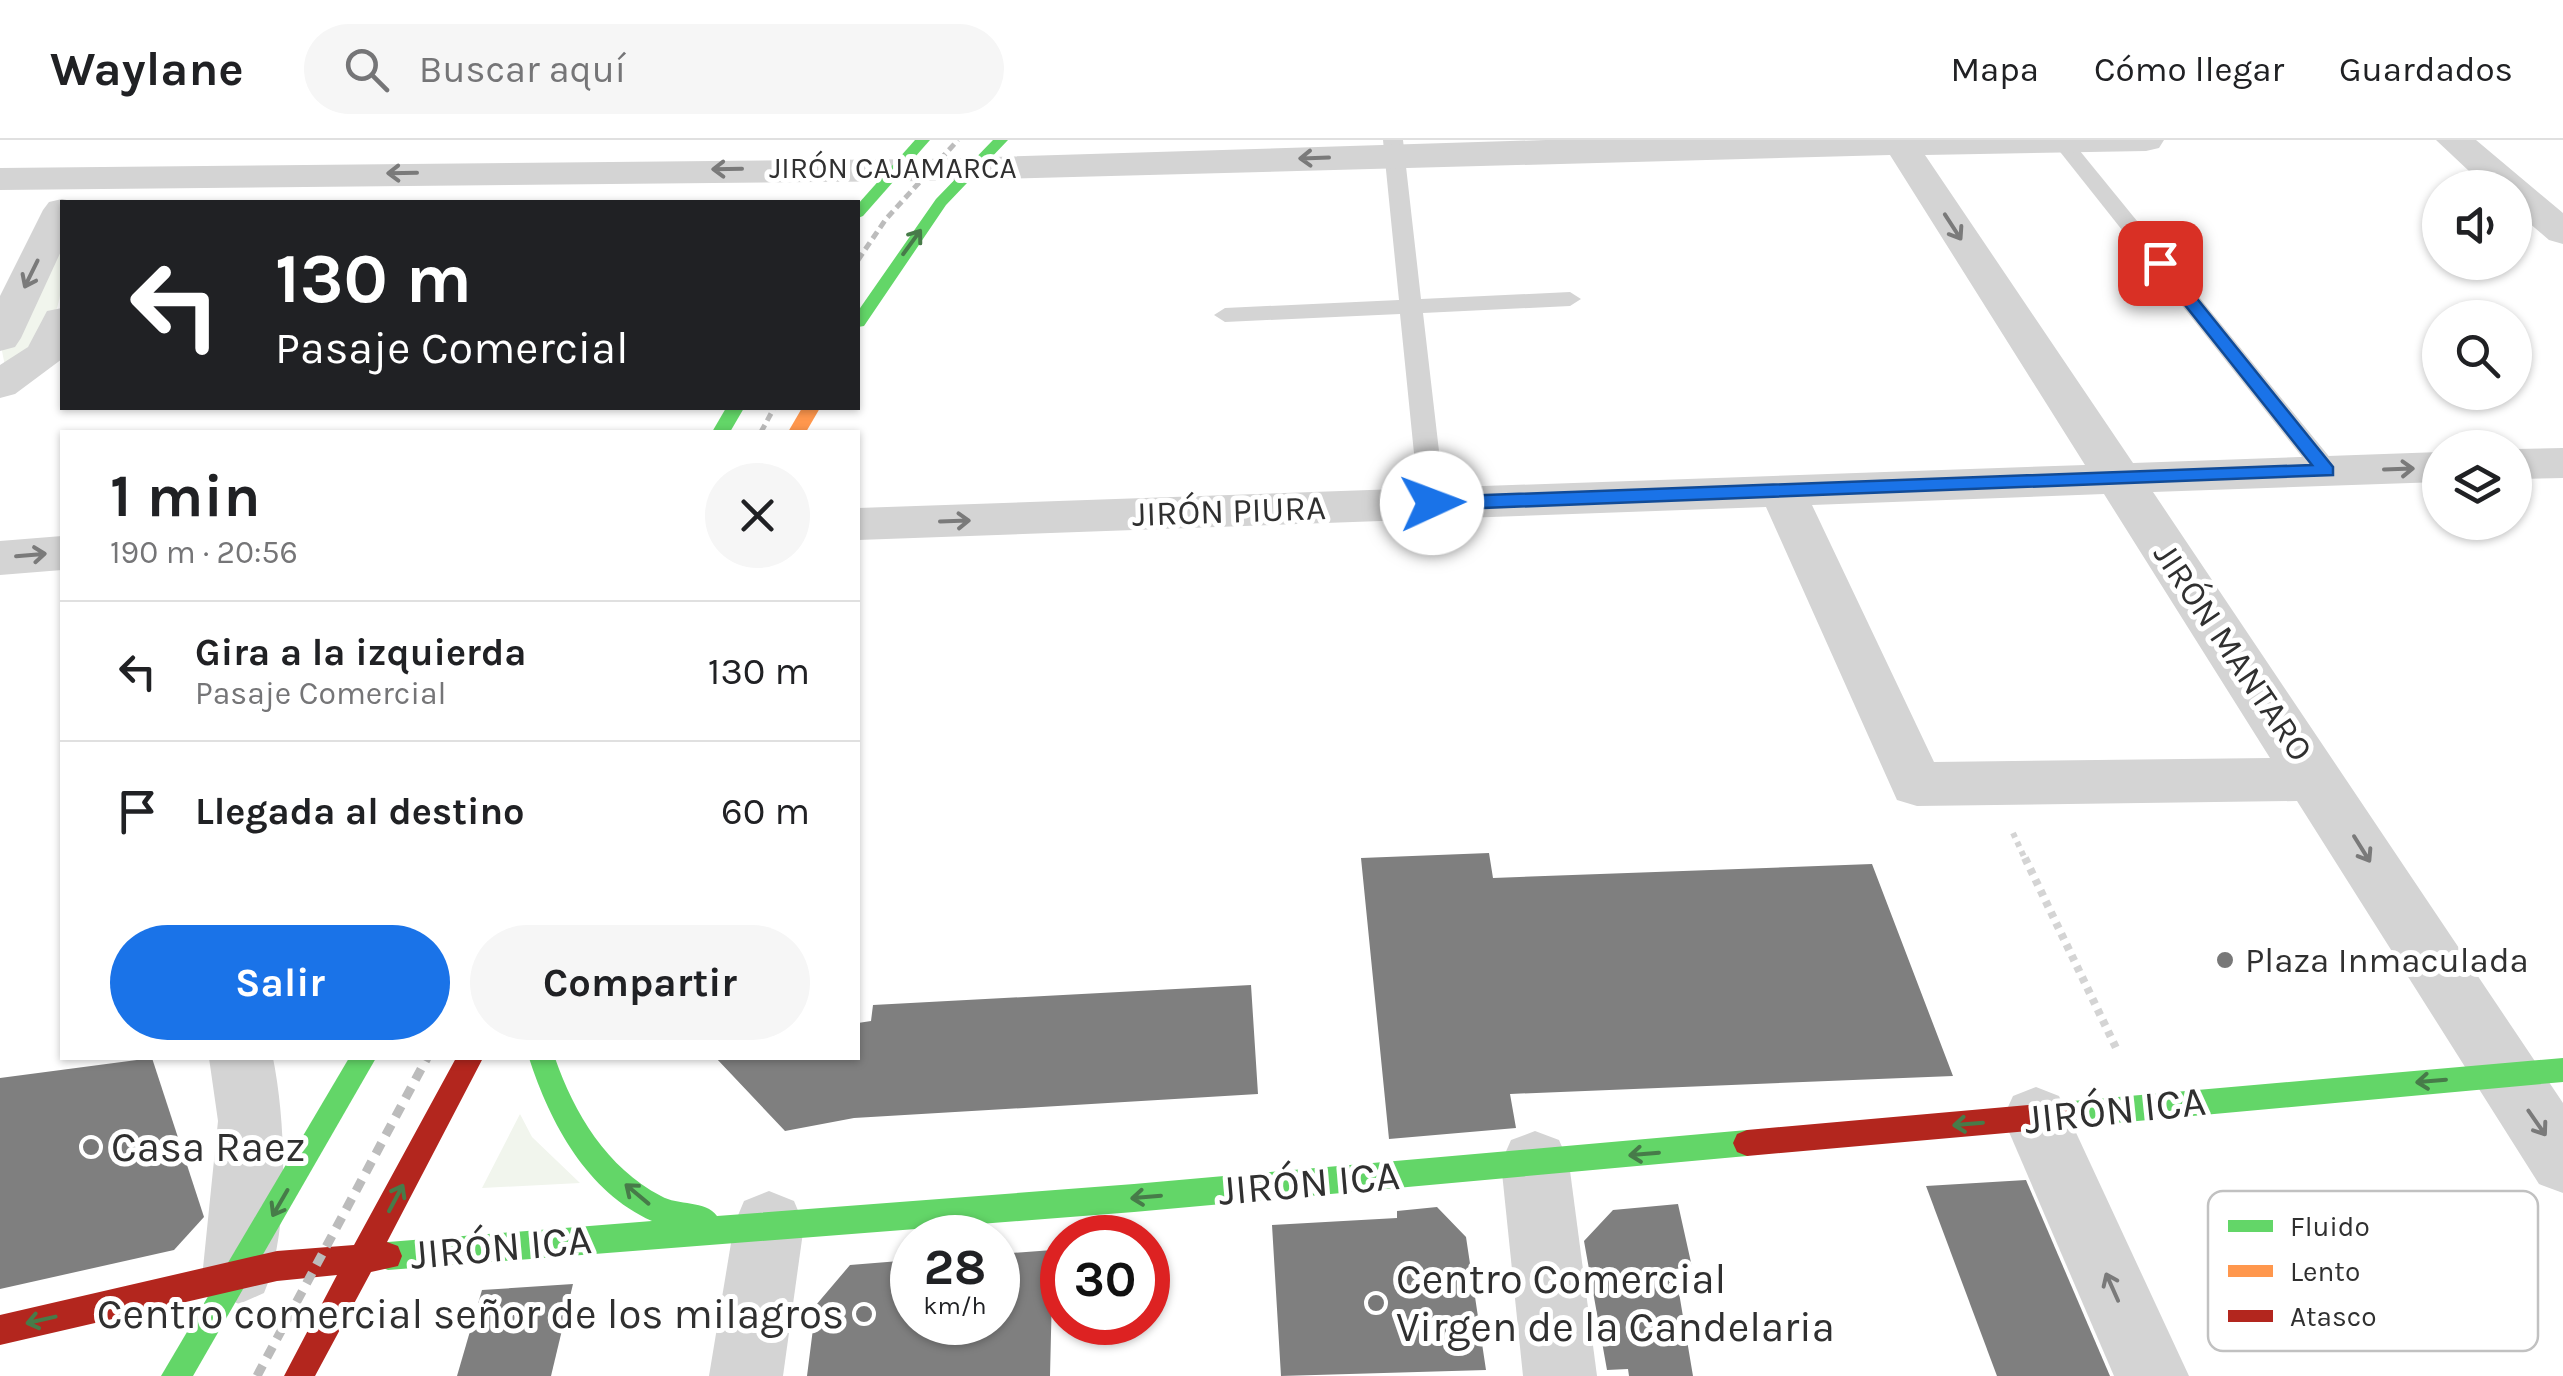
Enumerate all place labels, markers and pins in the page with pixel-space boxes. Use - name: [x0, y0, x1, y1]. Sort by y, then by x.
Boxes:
- pin: [2118, 221, 2203, 306]
- place label: Plaza Inmaculada: [2245, 940, 2529, 981]
- marker: Plaza Inmaculada: [2214, 949, 2236, 971]
- place label: Casa Raez: [111, 1122, 305, 1172]
- marker: Casa Raez: [80, 1136, 102, 1158]
- place label: Centro Comercial Virgen de la Candelaria: [1396, 1254, 1835, 1352]
- place label: Centro comercial señor de los milagros: [97, 1289, 844, 1339]
- marker: Centro Comercial Virgen de la Candelaria: [1365, 1292, 1387, 1314]
- marker: Centro comercial señor de los milagros: [853, 1303, 875, 1325]

